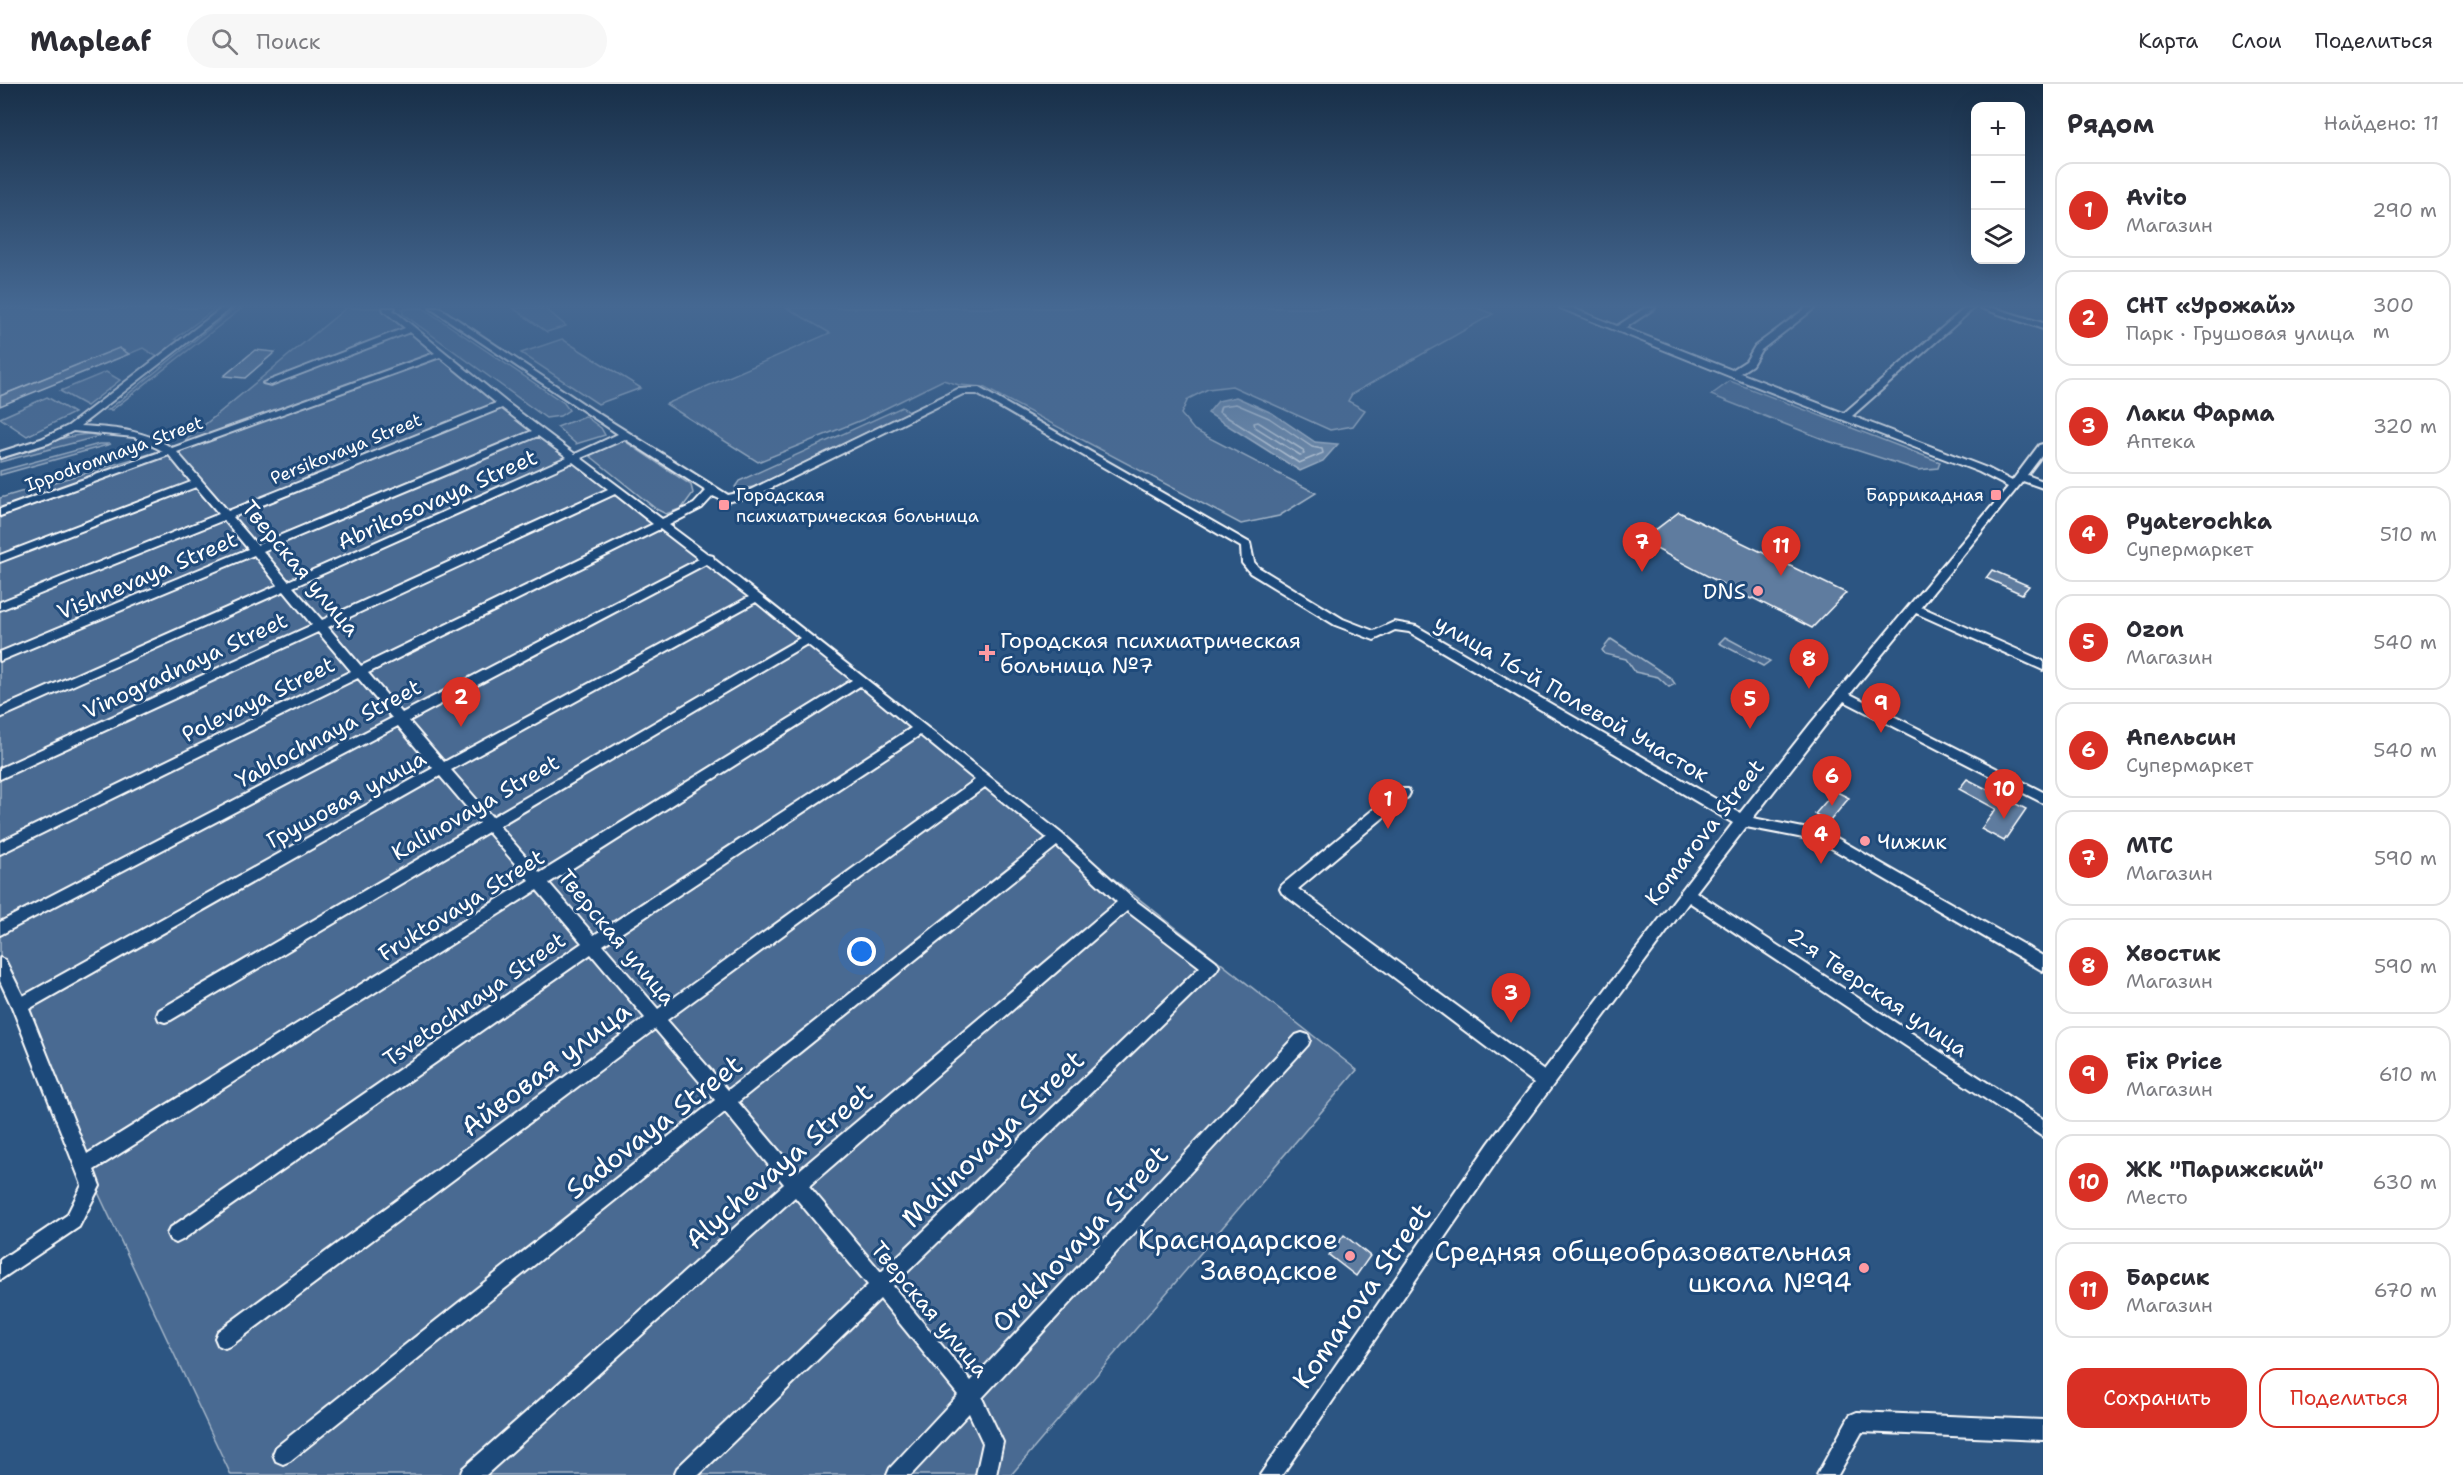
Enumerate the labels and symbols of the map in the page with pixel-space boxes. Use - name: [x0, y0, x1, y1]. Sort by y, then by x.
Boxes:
- street label: Persikovaya Street: [267, 408, 425, 490]
- street label: Ippodromnaya Street: [22, 411, 207, 497]
- street label: Abrikosovaya Street: [333, 442, 542, 557]
- place label: Городская психиатрическая больница: [736, 483, 979, 528]
- place label: Баррикадная: [1865, 483, 1984, 507]
- marker: Баррикадная: [1989, 488, 2003, 502]
- street label: Тверская улица: [235, 494, 366, 643]
- marker: Городская психиатрическая больница: [717, 498, 731, 512]
- pin: 7: [1622, 522, 1662, 572]
- street label: Vishnevaya Street: [53, 524, 242, 627]
- pin: 11: [1762, 526, 1800, 576]
- place label: DNS: [1703, 577, 1746, 606]
- marker: DNS: [1751, 584, 1765, 598]
- street label: Vinogradnaya Street: [78, 605, 292, 726]
- street label: улица 16-й Полевой Участок: [1429, 608, 1714, 789]
- place label: Городская психиатрическая больница №7: [1000, 626, 1301, 680]
- pin: 8: [1790, 640, 1828, 689]
- marker: Городская психиатрическая больница №7: [978, 644, 996, 662]
- street label: Polevaya Street: [177, 650, 340, 749]
- street label: Yablochnaya Street: [230, 672, 426, 795]
- pin: 2: [442, 678, 480, 727]
- pin: 5: [1730, 680, 1770, 729]
- pin: 9: [1862, 684, 1900, 733]
- street label: Грушовая улица: [261, 743, 431, 855]
- street label: Kalinovaya Street: [386, 748, 564, 867]
- street label: Komarova Street: [1638, 753, 1771, 911]
- pin: 6: [1812, 756, 1852, 806]
- pin: 10: [1984, 770, 2024, 819]
- pin: 1: [1368, 780, 1408, 829]
- pin: 4: [1802, 814, 1840, 864]
- place label: Чижик: [1877, 827, 1947, 856]
- marker: Чижик: [1858, 834, 1872, 848]
- street label: Fruktovaya Street: [373, 843, 550, 968]
- street label: Тверская улица: [551, 863, 682, 1012]
- street label: 2-я Тверская улица: [1782, 921, 1974, 1064]
- street label: Tsvetochnaya Street: [377, 925, 571, 1073]
- your location: [847, 937, 876, 966]
- pin: 3: [1492, 974, 1530, 1023]
- street label: Айвовая улица: [453, 992, 639, 1145]
- street label: Malinovaya Street: [893, 1042, 1092, 1236]
- street label: Sadovaya Street: [558, 1046, 750, 1207]
- street label: Alychevaya Street: [677, 1074, 881, 1258]
- street label: Orekhovaya Street: [983, 1137, 1176, 1340]
- street label: Komarova Street: [1284, 1195, 1439, 1396]
- place label: Краснодарское Заводское: [1138, 1221, 1338, 1289]
- place label: Средняя общеобразовательная школа №94: [1434, 1233, 1852, 1301]
- street label: Тверская улица: [864, 1235, 995, 1384]
- marker: Краснодарское Заводское: [1343, 1249, 1357, 1263]
- marker: Средняя общеобразовательная школа №94: [1857, 1261, 1871, 1275]

